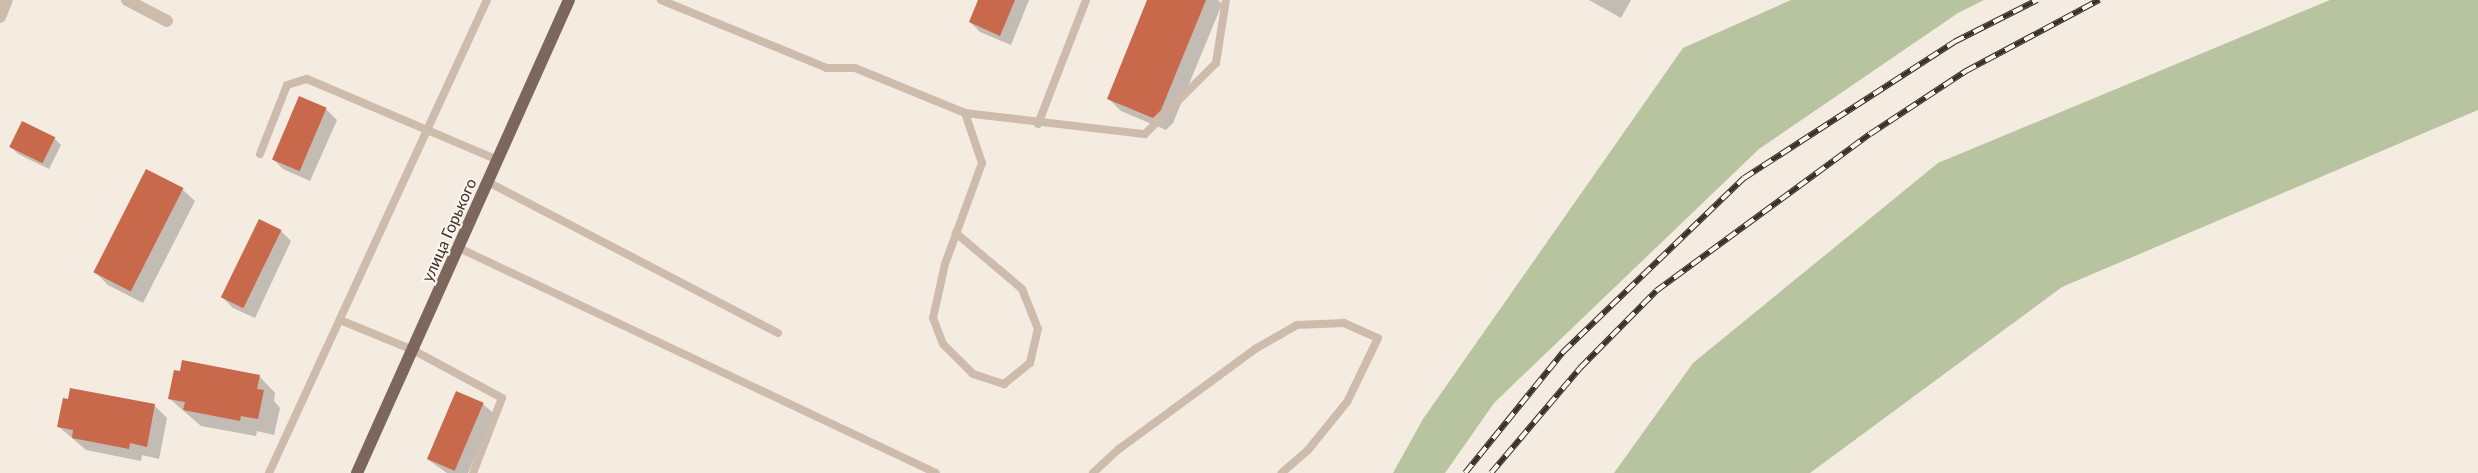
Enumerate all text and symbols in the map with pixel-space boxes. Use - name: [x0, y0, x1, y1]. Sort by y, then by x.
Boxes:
- street label: улица Горького: [418, 175, 480, 285]

